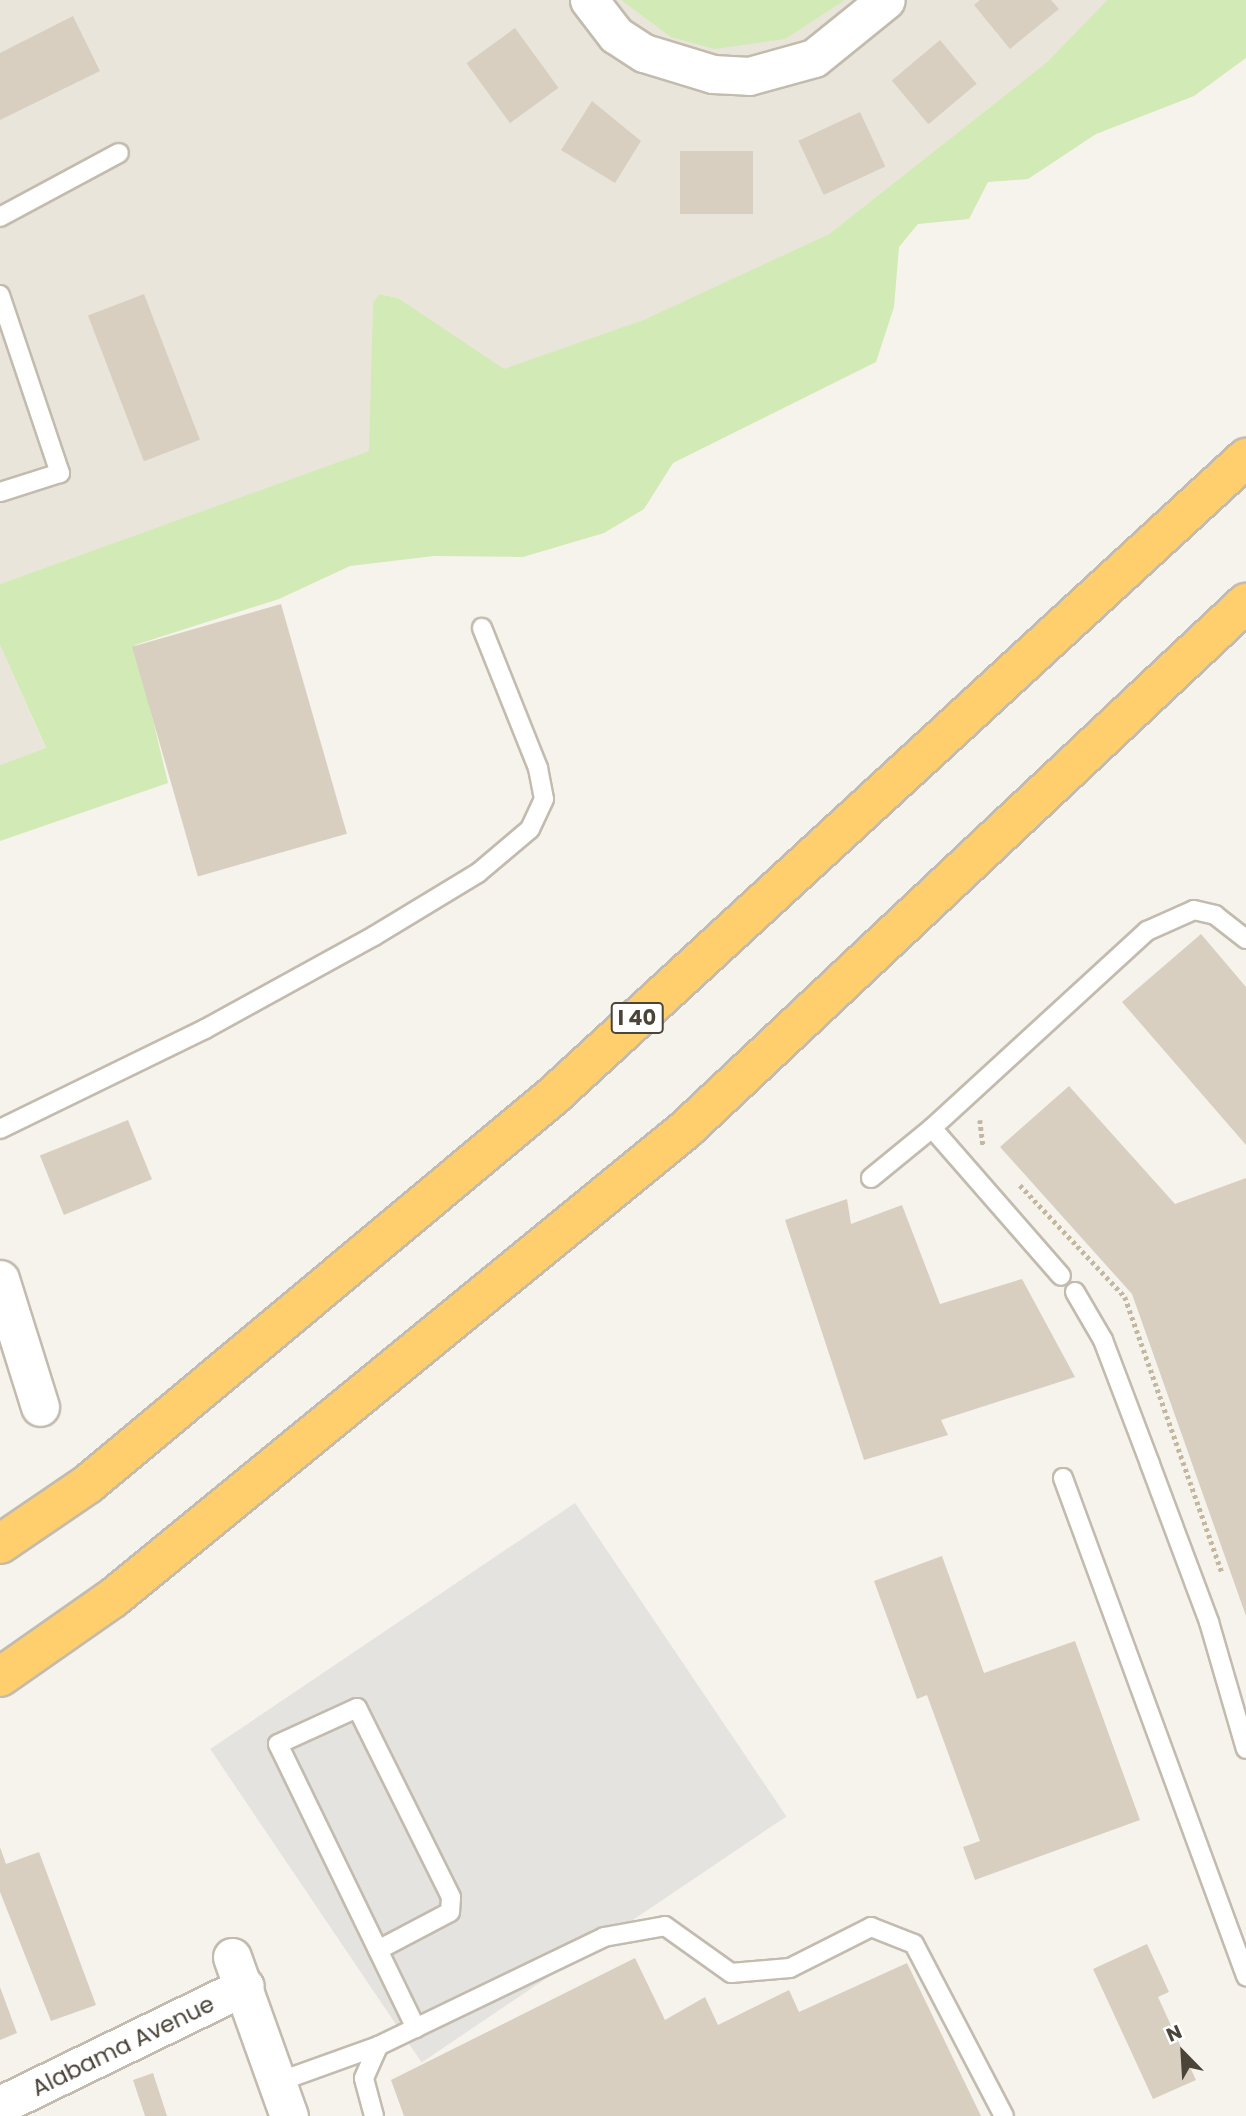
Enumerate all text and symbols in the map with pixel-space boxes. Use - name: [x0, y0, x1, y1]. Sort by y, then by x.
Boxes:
- road number: I 40: [609, 1000, 665, 1036]
- street label: Alabama Avenue: [27, 1990, 219, 2102]
- north arrow: [1148, 2018, 1218, 2088]
- text: N: [1162, 2018, 1186, 2049]

